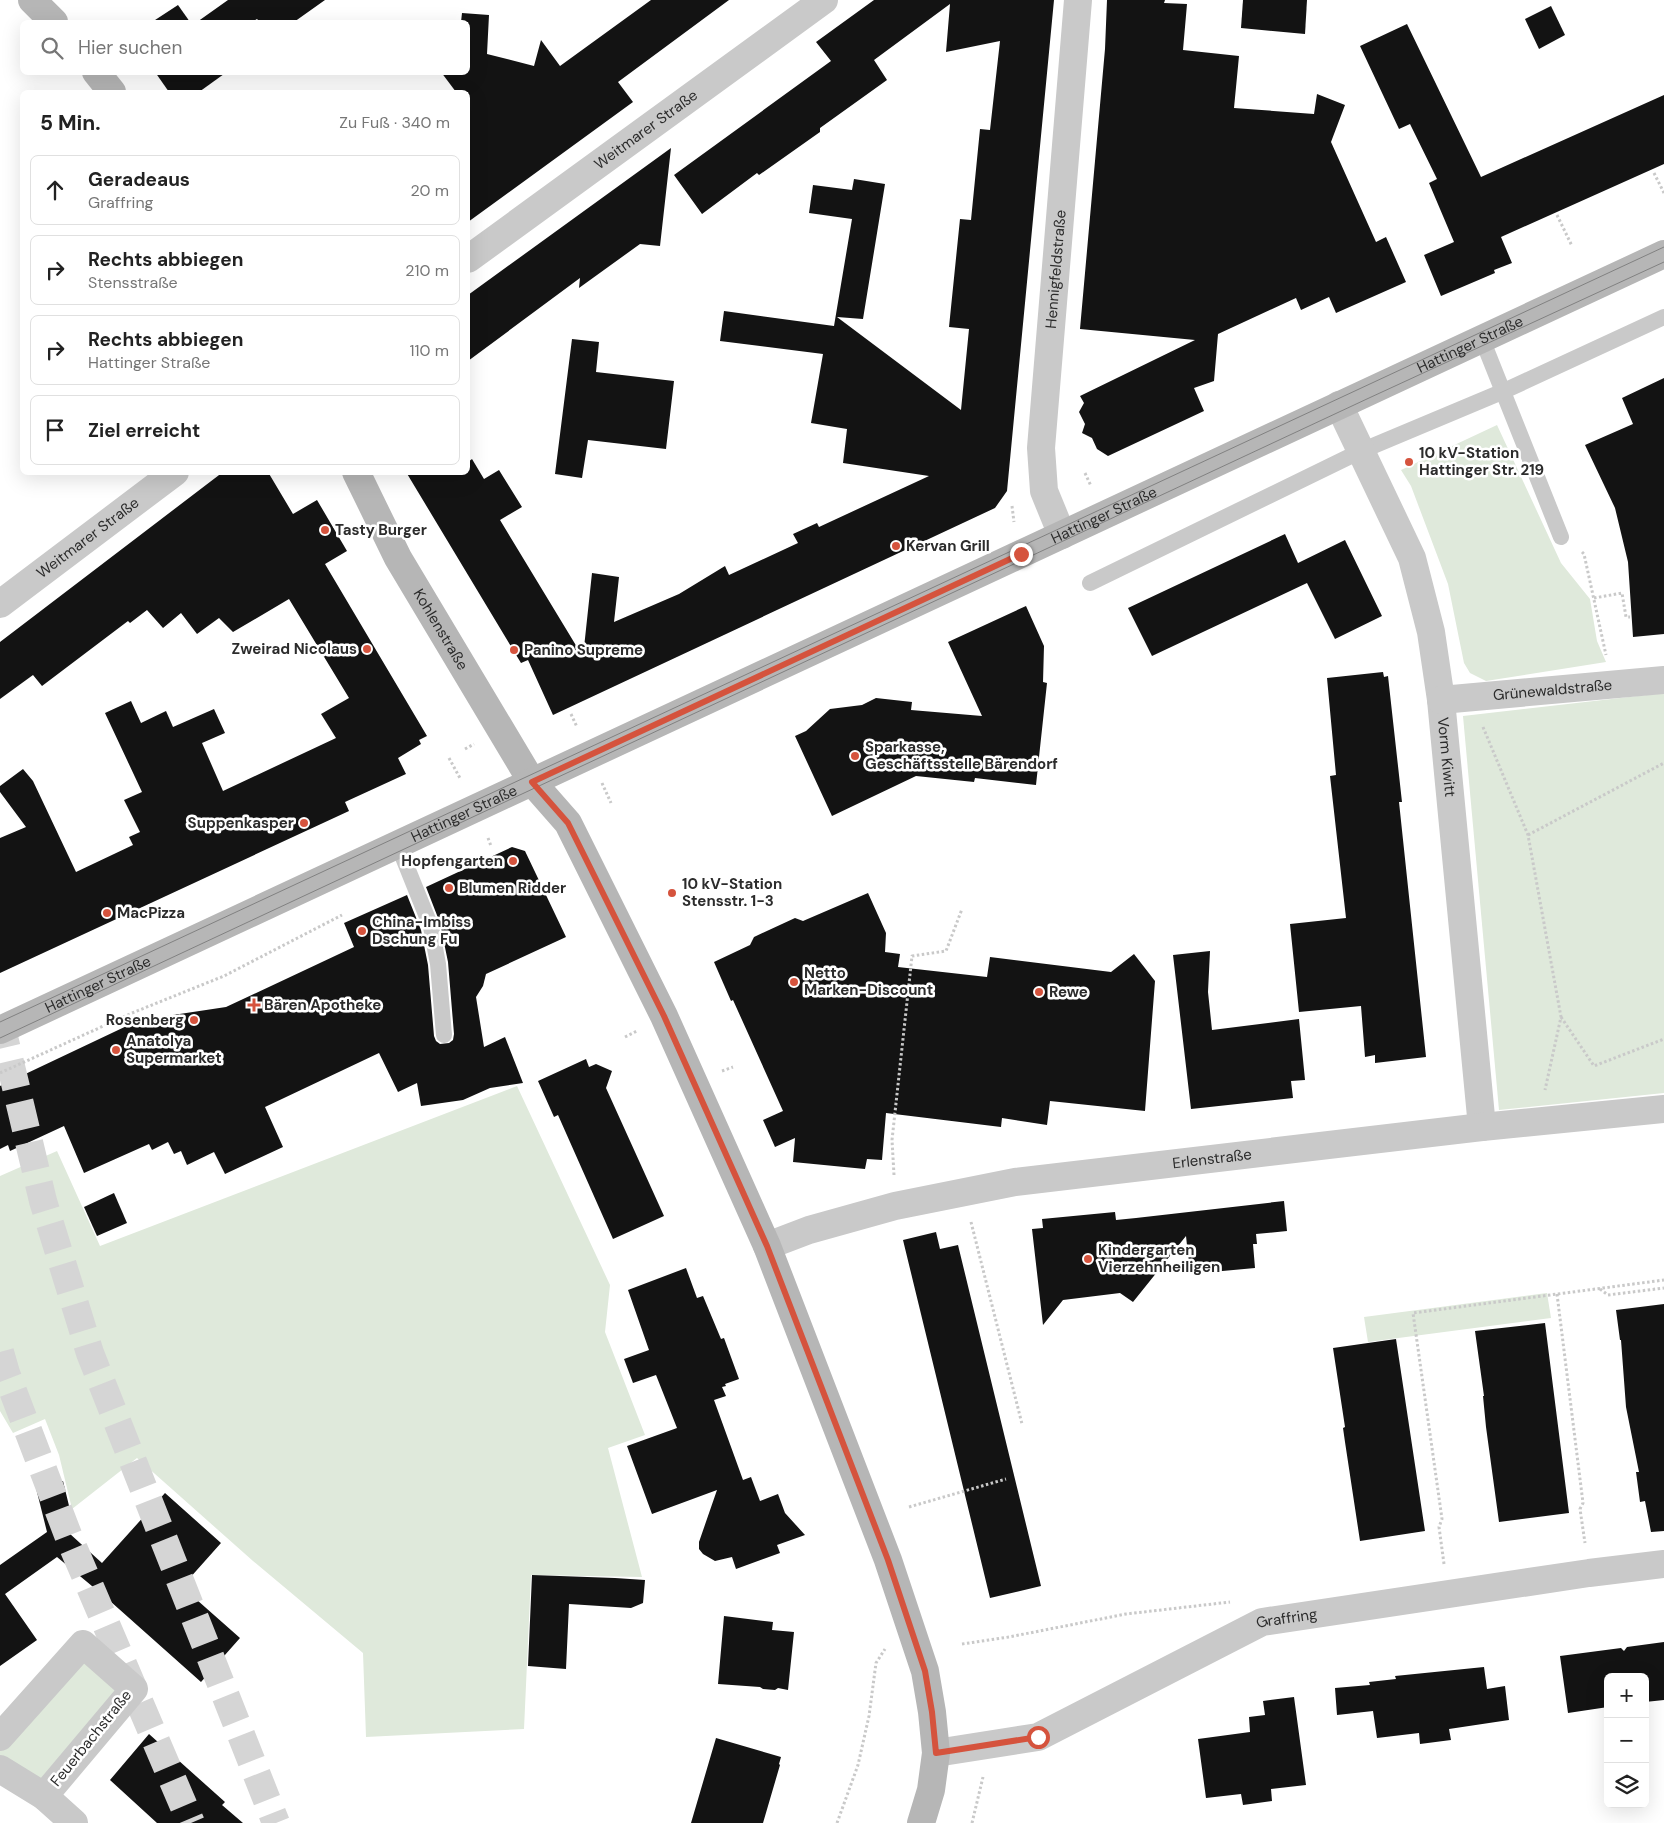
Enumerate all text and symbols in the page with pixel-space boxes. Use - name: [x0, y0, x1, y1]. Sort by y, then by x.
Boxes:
- search box: [20, 20, 470, 75]
- icon: search: [38, 34, 66, 62]
- text: Hier suchen: [78, 35, 182, 60]
- street label: Weitmarer Straße: [590, 85, 702, 174]
- text: 5 Min.: [40, 109, 101, 137]
- text: Zu Fuß · 340 m: [339, 112, 450, 133]
- text: Geradeaus: [88, 167, 190, 192]
- icon: ahead: [41, 176, 69, 204]
- text: 20 m: [410, 180, 449, 201]
- text: Graffring: [88, 192, 154, 213]
- street label: Hennigfeldstraße: [1041, 209, 1071, 329]
- text: Rechts abbiegen: [88, 247, 243, 272]
- icon: right: [41, 256, 69, 284]
- text: 210 m: [405, 260, 449, 281]
- text: Stensstraße: [88, 272, 178, 293]
- street label: Hattinger Straße: [1414, 311, 1526, 378]
- text: Rechts abbiegen: [88, 327, 243, 352]
- icon: right: [41, 336, 69, 364]
- text: 110 m: [410, 340, 449, 361]
- text: Hattinger Straße: [88, 352, 210, 373]
- icon: arrive: [41, 416, 69, 444]
- text: Ziel erreicht: [88, 418, 200, 443]
- place label: 10 kV-Station Hattinger Str. 219: [1419, 443, 1544, 480]
- marker: 10 kV-Station Hattinger Str. 219: [1403, 456, 1415, 468]
- street label: Hattinger Straße: [1048, 482, 1160, 549]
- street label: Weitmarer Straße: [33, 493, 143, 583]
- place label: Tasty Burger: [335, 520, 427, 540]
- marker: Tasty Burger: [319, 524, 331, 536]
- place label: Kervan Grill: [906, 536, 990, 556]
- marker: Kervan Grill: [890, 540, 902, 552]
- route end: [1010, 543, 1033, 566]
- street label: Kohlenstraße: [409, 585, 473, 674]
- place label: Zweirad Nicolaus: [232, 639, 357, 659]
- place label: Panino Supreme: [524, 640, 643, 660]
- marker: Zweirad Nicolaus: [361, 643, 373, 655]
- marker: Panino Supreme: [508, 644, 520, 656]
- street label: Grünewaldstraße: [1492, 675, 1613, 705]
- street label: Vorm Kiwitt: [1433, 716, 1460, 798]
- place label: Sparkasse, Geschäftsstelle Bärendorf: [865, 737, 1058, 774]
- marker: Sparkasse, Geschäftsstelle Bärendorf: [849, 750, 861, 762]
- street label: Hattinger Straße: [408, 780, 520, 847]
- place label: Suppenkasper: [188, 813, 294, 833]
- marker: Suppenkasper: [298, 817, 310, 829]
- place label: Hopfengarten: [401, 851, 503, 871]
- marker: Hopfengarten: [507, 855, 519, 867]
- place label: 10 kV-Station Stensstr. 1-3: [682, 874, 782, 911]
- place label: Blumen Ridder: [459, 878, 566, 898]
- marker: Blumen Ridder: [443, 882, 455, 894]
- marker: 10 kV-Station Stensstr. 1-3: [666, 887, 678, 899]
- place label: MacPizza: [117, 903, 185, 923]
- marker: MacPizza: [101, 907, 113, 919]
- place label: China-Imbiss Dschung Fu: [372, 912, 471, 949]
- marker: China-Imbiss Dschung Fu: [356, 925, 368, 937]
- street label: Hattinger Straße: [42, 951, 154, 1018]
- place label: Netto Marken-Discount: [804, 963, 933, 1000]
- marker: Netto Marken-Discount: [788, 976, 800, 988]
- place label: Rewe: [1049, 982, 1088, 1002]
- marker: Rewe: [1033, 986, 1045, 998]
- place label: Bären Apotheke: [264, 995, 381, 1015]
- marker: Bären Apotheke: [248, 999, 260, 1011]
- place label: Rosenberg: [106, 1010, 184, 1030]
- marker: Rosenberg: [188, 1014, 200, 1026]
- place label: Anatolya Supermarket: [126, 1031, 222, 1068]
- marker: Anatolya Supermarket: [110, 1044, 122, 1056]
- street label: Erlenstraße: [1171, 1144, 1253, 1173]
- place label: Kindergarten Vierzehnheiligen: [1098, 1240, 1220, 1277]
- marker: Kindergarten Vierzehnheiligen: [1082, 1253, 1094, 1265]
- street label: Graffring: [1252, 1604, 1319, 1634]
- map controls: [1604, 1673, 1649, 1808]
- button: +: [1604, 1673, 1649, 1718]
- street label: Feuerbachstraße: [46, 1686, 136, 1790]
- button: −: [1604, 1718, 1649, 1763]
- route start: [1027, 1726, 1050, 1749]
- button: layers: [1604, 1763, 1649, 1808]

